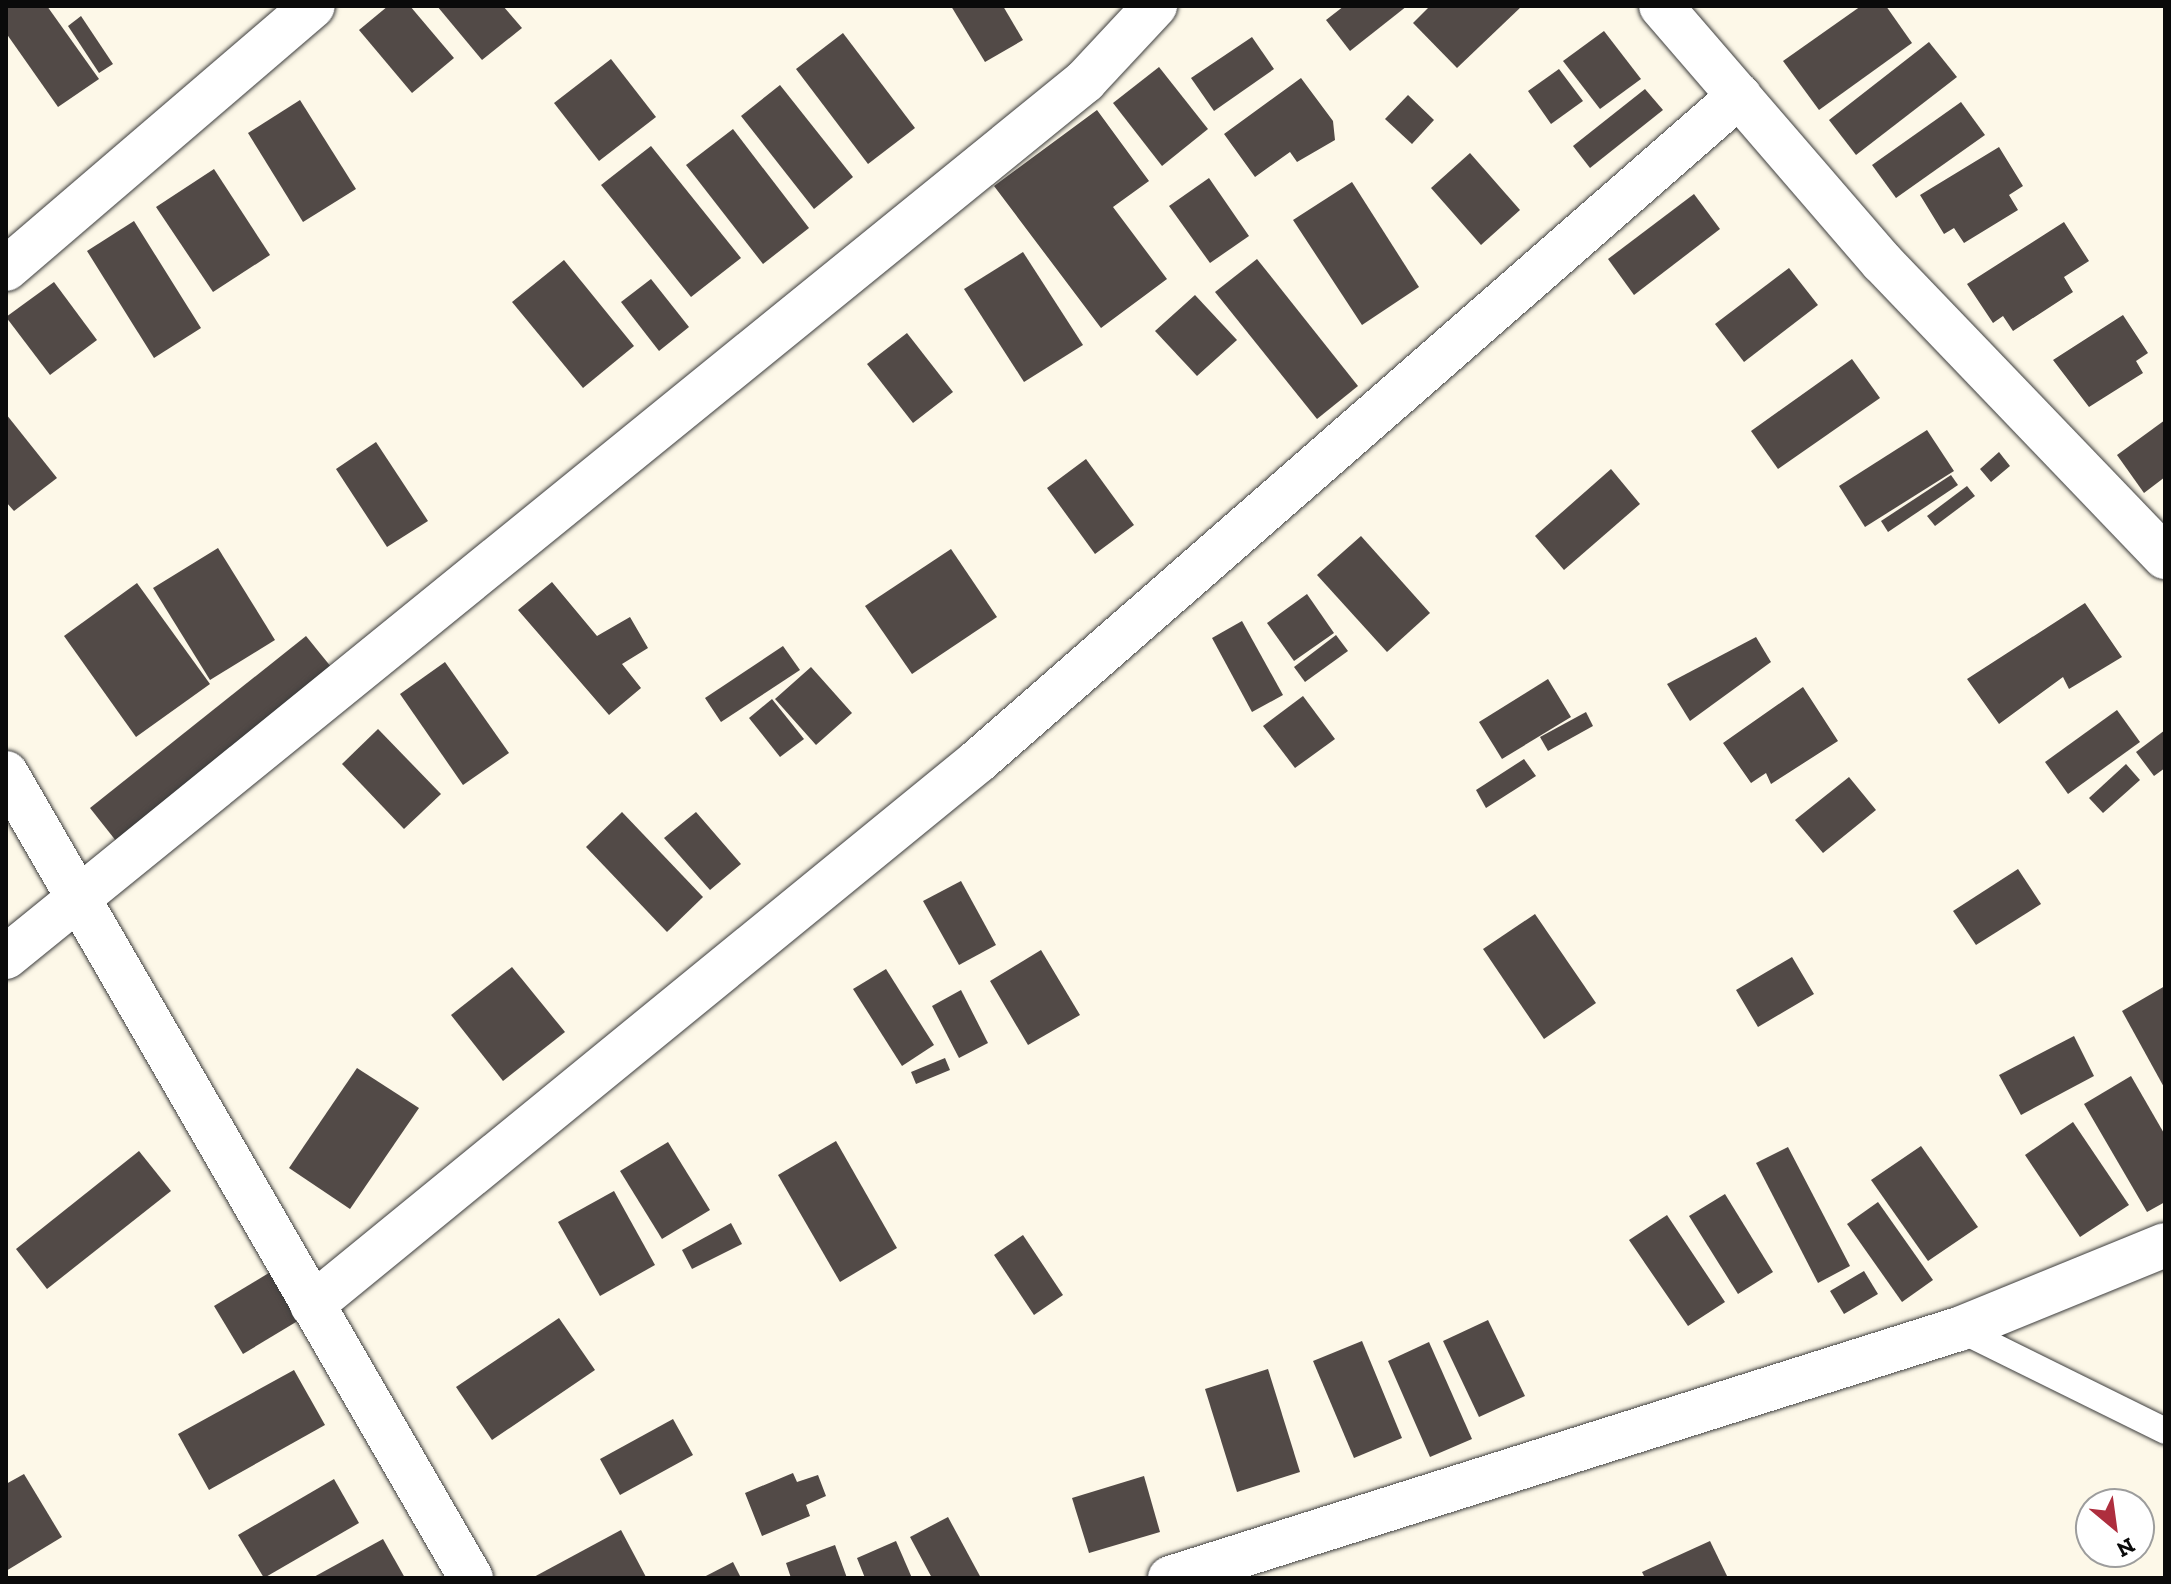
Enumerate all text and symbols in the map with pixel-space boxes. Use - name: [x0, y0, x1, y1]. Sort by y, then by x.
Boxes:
- north arrow: [2075, 1488, 2155, 1568]
- text: N: [2112, 1532, 2140, 1564]

